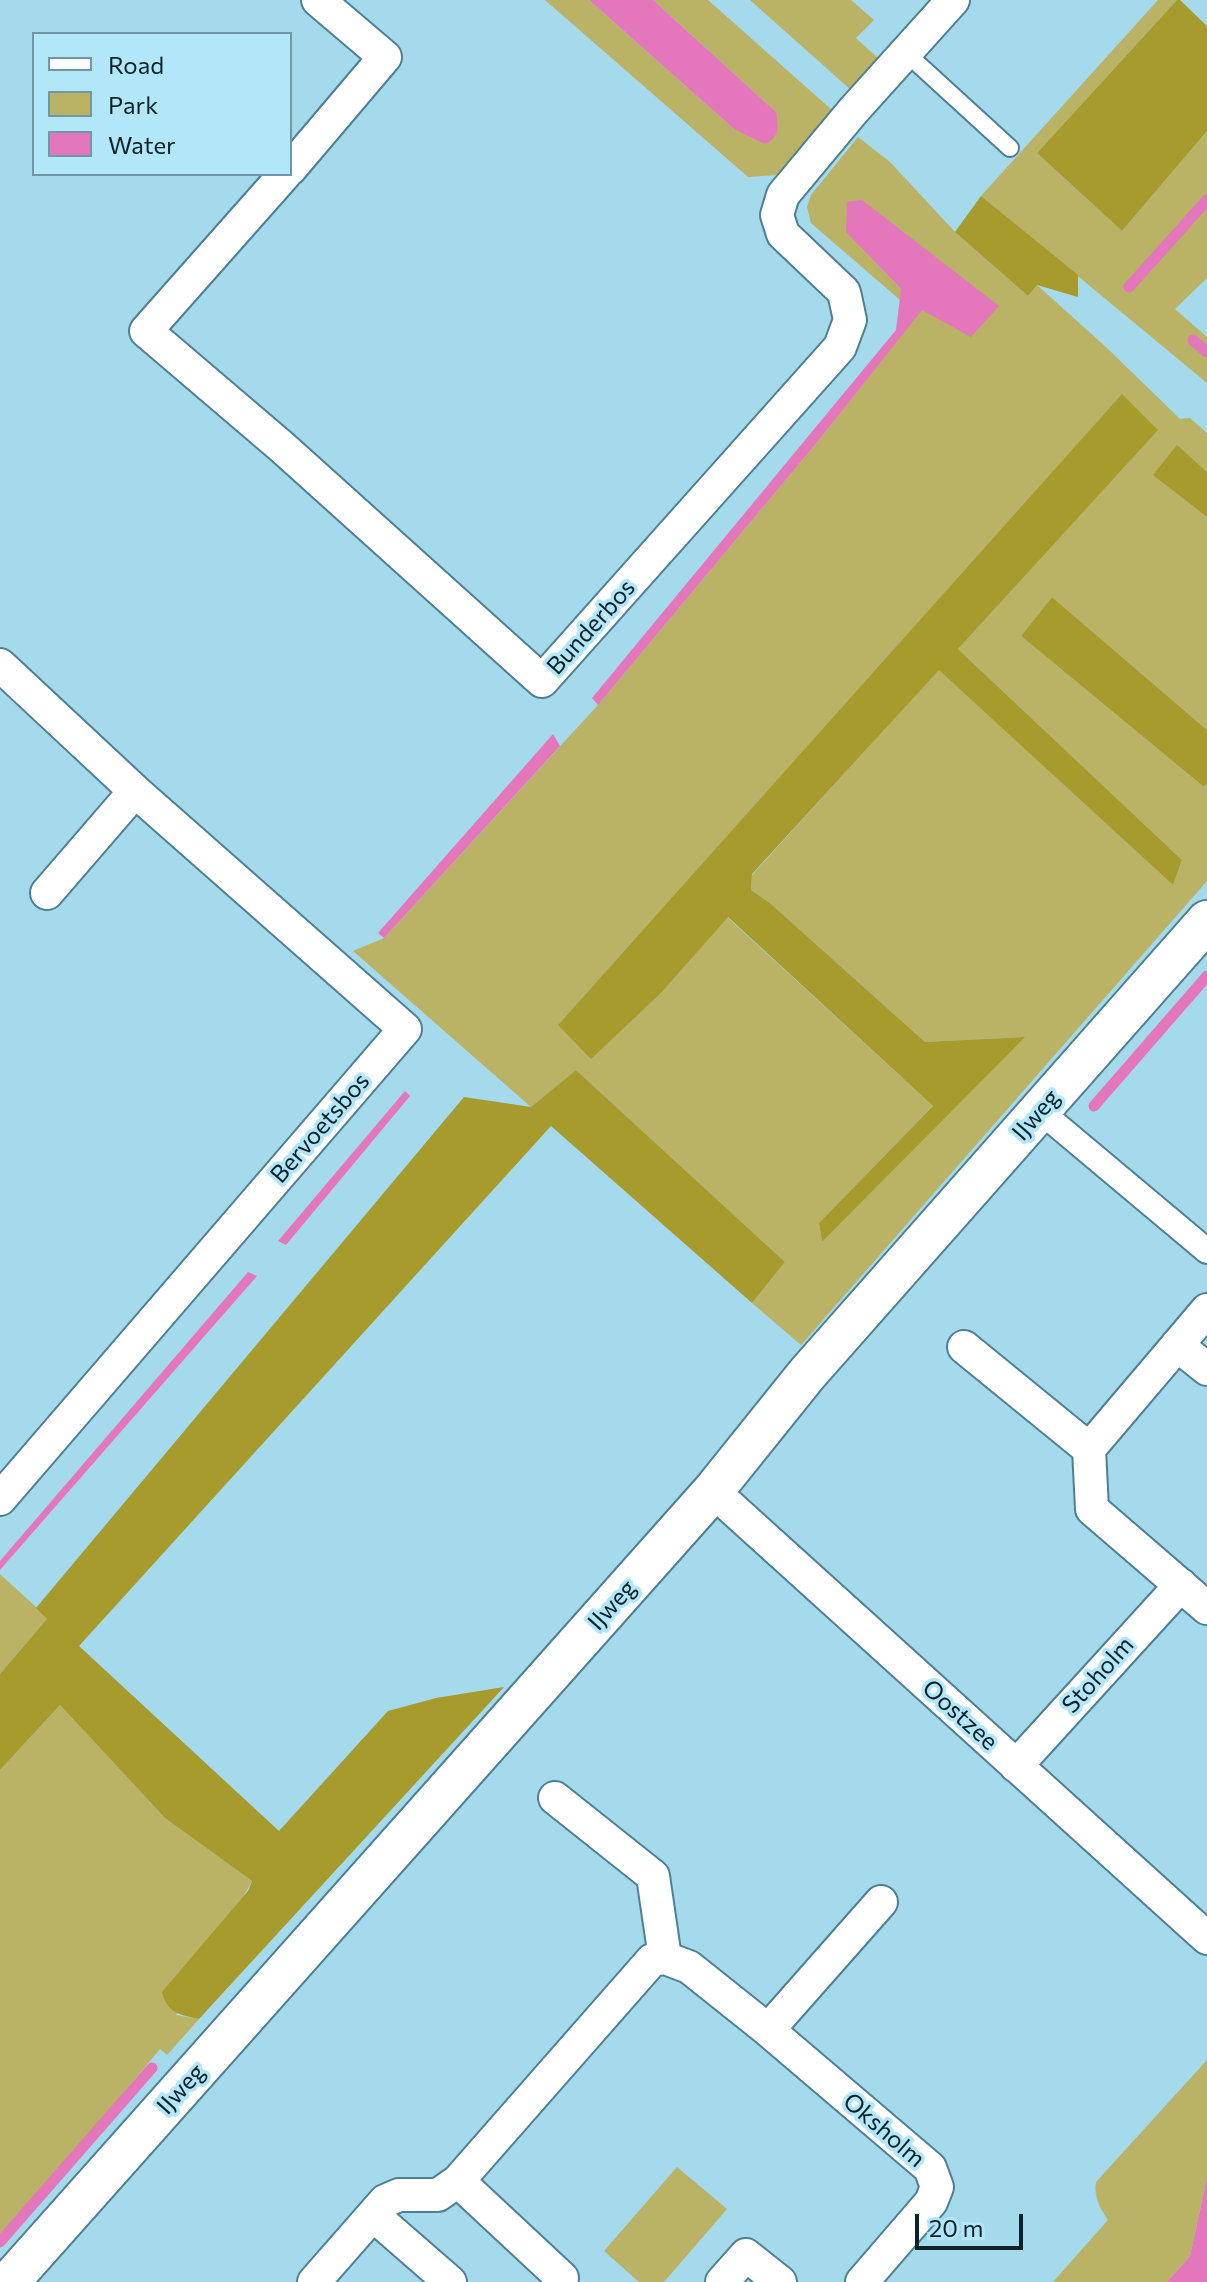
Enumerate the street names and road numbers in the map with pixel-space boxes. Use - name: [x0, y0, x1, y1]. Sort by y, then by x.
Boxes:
- street label: Bunderbos: [541, 574, 641, 680]
- street label: Bervoetsbos: [264, 1067, 376, 1189]
- street label: IJweg: [1006, 1084, 1066, 1146]
- street label: IJweg: [582, 1574, 642, 1636]
- street label: Stoholm: [1056, 1631, 1140, 1719]
- street label: Oostzee: [916, 1674, 1004, 1756]
- street label: IJweg: [151, 2058, 211, 2120]
- street label: Oksholm: [837, 2087, 931, 2173]

